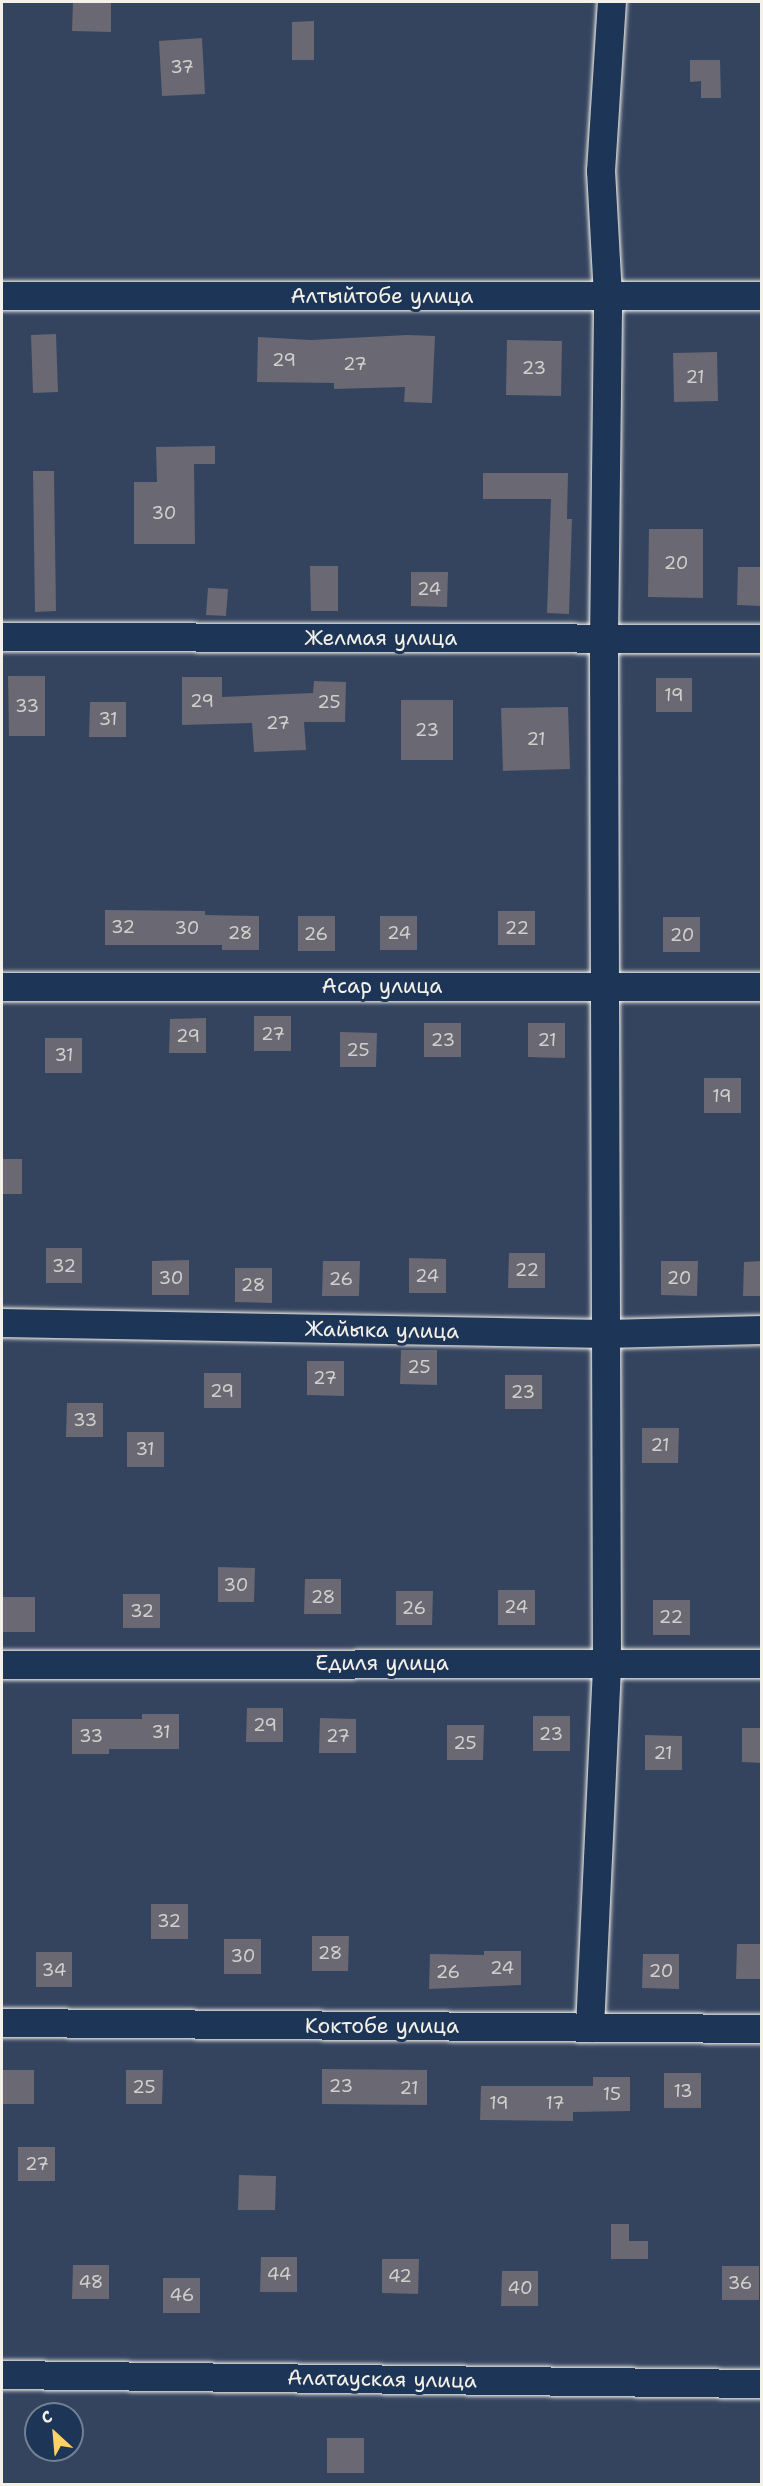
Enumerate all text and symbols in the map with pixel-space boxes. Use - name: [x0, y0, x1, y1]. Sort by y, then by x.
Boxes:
- house number: 37: [170, 56, 194, 78]
- street label: Алтыйтобе улица: [291, 283, 473, 309]
- house number: 29: [272, 349, 296, 371]
- house number: 27: [343, 353, 367, 375]
- house number: 23: [522, 357, 546, 379]
- house number: 21: [685, 366, 705, 388]
- house number: 30: [152, 502, 176, 524]
- house number: 20: [664, 552, 688, 574]
- house number: 24: [417, 578, 441, 600]
- street label: Желмая улица: [305, 625, 457, 651]
- house number: 19: [664, 684, 684, 706]
- house number: 29: [190, 690, 214, 712]
- house number: 25: [317, 691, 341, 713]
- house number: 33: [15, 695, 39, 717]
- house number: 31: [98, 708, 118, 730]
- house number: 27: [266, 712, 290, 734]
- house number: 23: [415, 719, 439, 741]
- house number: 21: [526, 728, 546, 750]
- house number: 32: [111, 916, 135, 938]
- house number: 30: [175, 917, 199, 939]
- house number: 22: [505, 917, 529, 939]
- house number: 28: [228, 922, 252, 944]
- house number: 24: [387, 922, 411, 944]
- house number: 26: [304, 923, 328, 945]
- house number: 20: [670, 924, 694, 946]
- street label: Асар улица: [322, 973, 442, 999]
- house number: 27: [261, 1023, 285, 1045]
- house number: 29: [176, 1025, 200, 1047]
- house number: 23: [431, 1029, 455, 1051]
- house number: 21: [537, 1029, 557, 1051]
- house number: 25: [346, 1039, 370, 1061]
- house number: 31: [54, 1044, 74, 1066]
- house number: 19: [712, 1085, 732, 1107]
- house number: 32: [52, 1255, 76, 1277]
- house number: 22: [515, 1259, 539, 1281]
- house number: 24: [415, 1265, 439, 1287]
- house number: 30: [159, 1267, 183, 1289]
- house number: 20: [667, 1267, 691, 1289]
- house number: 26: [329, 1268, 353, 1290]
- house number: 28: [241, 1274, 265, 1296]
- street label: Жайыка улица: [305, 1316, 459, 1344]
- house number: 25: [407, 1356, 431, 1378]
- house number: 27: [313, 1367, 337, 1389]
- house number: 29: [210, 1380, 234, 1402]
- house number: 23: [511, 1381, 535, 1403]
- house number: 33: [73, 1409, 97, 1431]
- house number: 21: [650, 1434, 670, 1456]
- house number: 31: [135, 1438, 155, 1460]
- house number: 30: [224, 1574, 248, 1596]
- house number: 28: [311, 1586, 335, 1608]
- house number: 24: [504, 1596, 528, 1618]
- house number: 26: [402, 1597, 426, 1619]
- house number: 32: [130, 1600, 154, 1622]
- house number: 22: [659, 1606, 683, 1628]
- street label: Едиля улица: [315, 1650, 449, 1676]
- house number: 29: [253, 1714, 277, 1736]
- house number: 31: [151, 1721, 171, 1743]
- house number: 23: [539, 1723, 563, 1745]
- house number: 33: [79, 1725, 103, 1747]
- house number: 27: [326, 1725, 350, 1747]
- house number: 25: [453, 1732, 477, 1754]
- house number: 21: [653, 1742, 673, 1764]
- house number: 32: [157, 1910, 181, 1932]
- house number: 28: [318, 1942, 342, 1964]
- house number: 30: [231, 1945, 255, 1967]
- house number: 24: [490, 1957, 514, 1979]
- house number: 34: [42, 1959, 66, 1981]
- house number: 20: [649, 1960, 673, 1982]
- house number: 26: [436, 1961, 460, 1983]
- street label: Коктобе улица: [305, 2013, 459, 2039]
- house number: 23: [329, 2075, 353, 2097]
- house number: 25: [132, 2076, 156, 2098]
- house number: 21: [399, 2077, 419, 2099]
- house number: 13: [673, 2080, 693, 2102]
- house number: 15: [603, 2083, 621, 2105]
- house number: 19: [489, 2092, 509, 2114]
- house number: 17: [545, 2092, 565, 2114]
- house number: 27: [25, 2153, 49, 2175]
- house number: 44: [267, 2263, 291, 2285]
- house number: 42: [388, 2265, 412, 2287]
- house number: 48: [79, 2271, 103, 2293]
- house number: 36: [728, 2272, 752, 2294]
- house number: 40: [507, 2277, 533, 2299]
- house number: 46: [170, 2284, 194, 2306]
- street label: Алатауская улица: [287, 2365, 477, 2393]
- north arrow: [24, 2402, 84, 2462]
- text: С: [38, 2406, 56, 2429]

